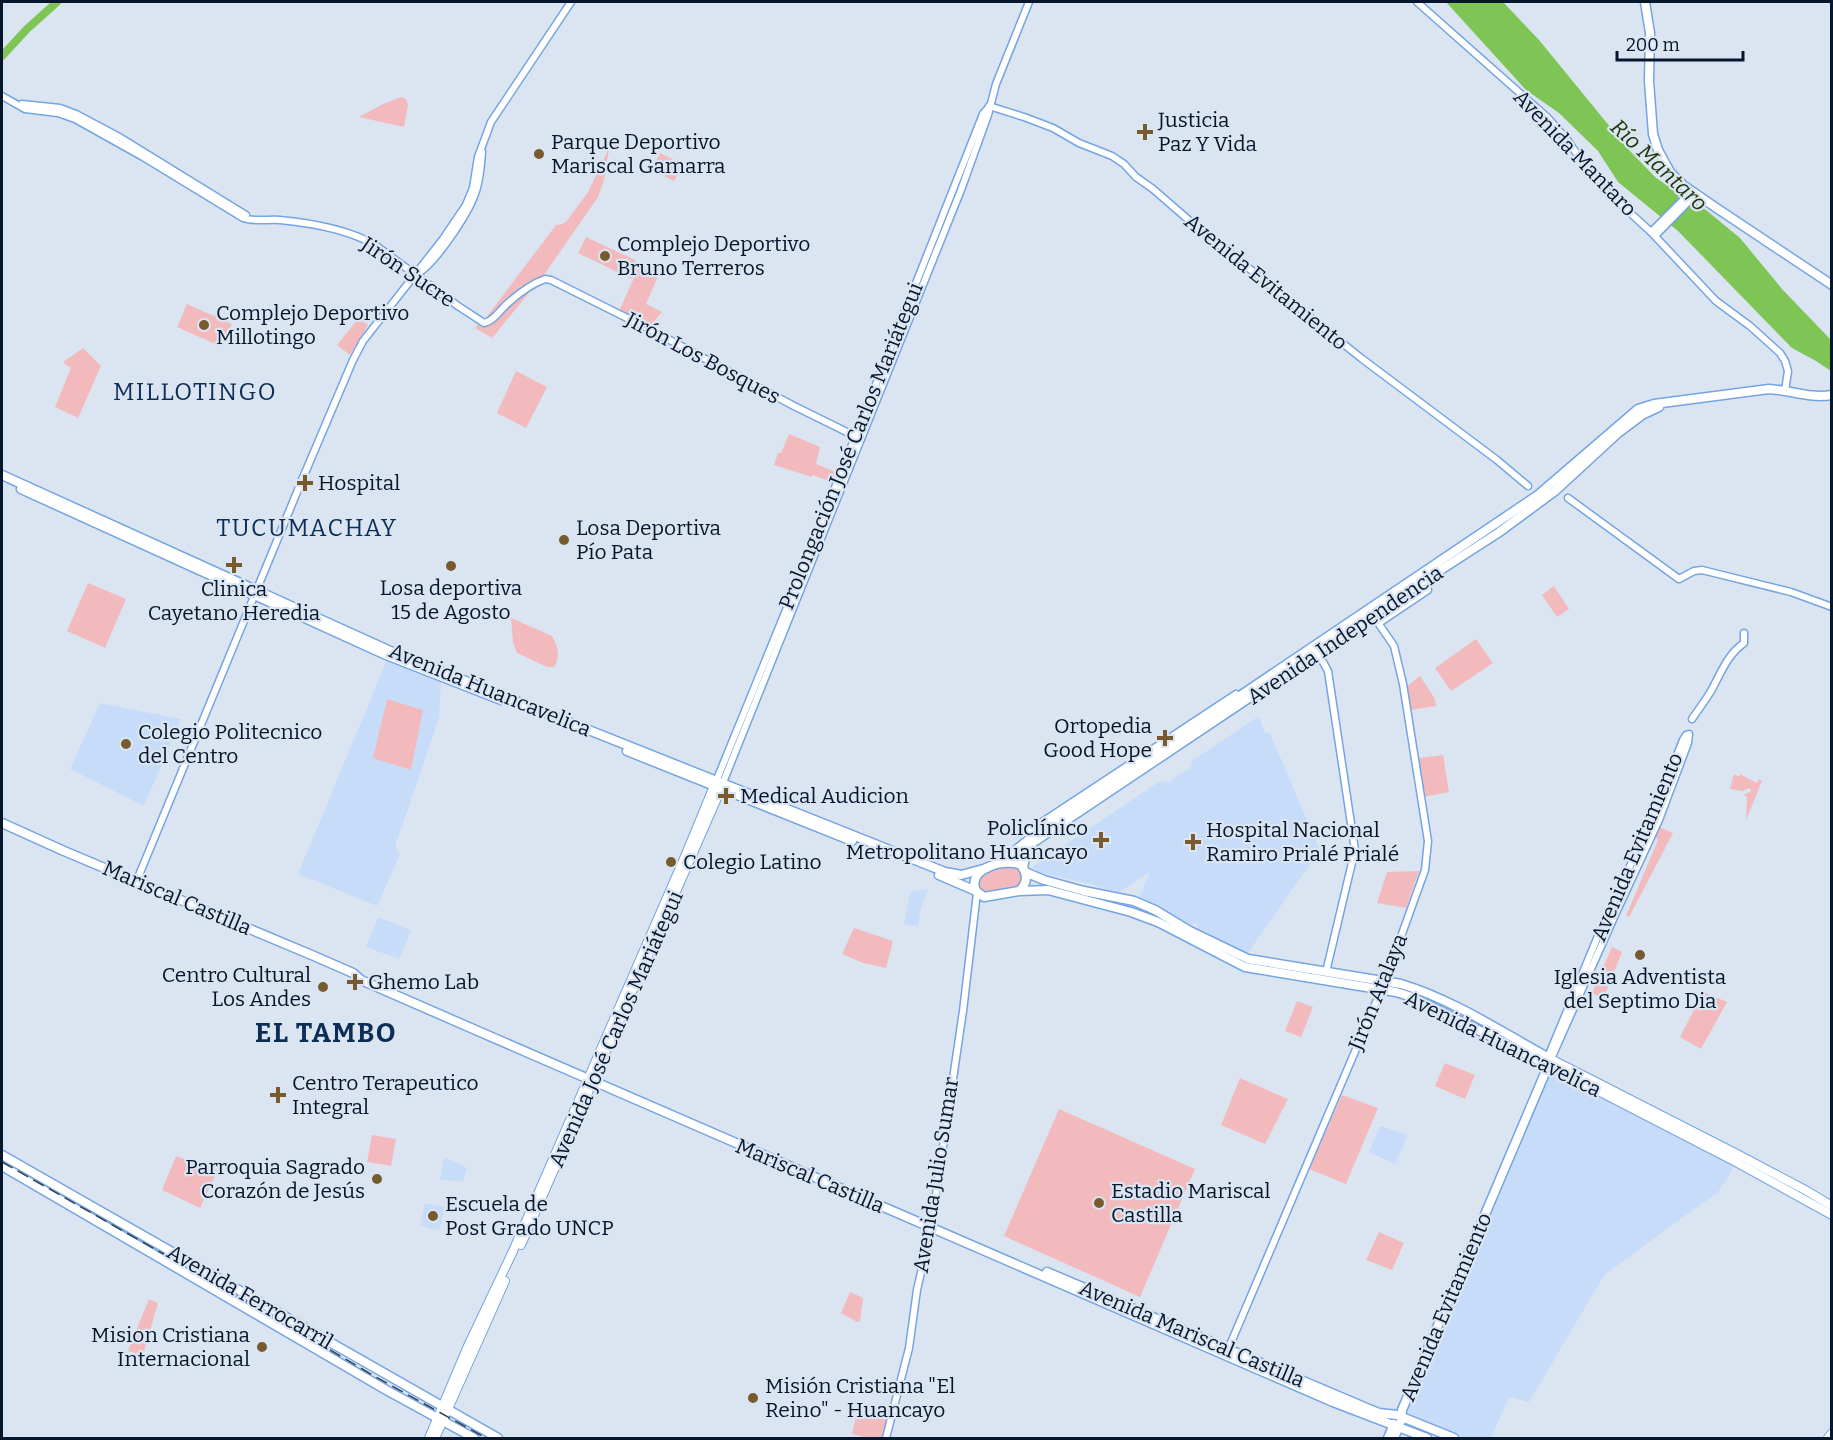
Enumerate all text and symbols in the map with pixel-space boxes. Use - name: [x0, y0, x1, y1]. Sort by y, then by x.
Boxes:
- scale bar: [1617, 24, 1743, 62]
- text: 200 m: [1626, 34, 1680, 56]
- street label: Avenida Mantaro: [1508, 84, 1642, 222]
- place label: Justicia Paz Y Vida: [1157, 107, 1257, 157]
- water label: Río Mantaro: [1605, 113, 1713, 217]
- marker: Justicia Paz Y Vida: [1136, 123, 1154, 141]
- place label: Parque Deportivo Mariscal Gamarra: [551, 129, 726, 179]
- marker: Parque Deportivo Mariscal Gamarra: [532, 147, 546, 161]
- street label: Avenida Evitamiento: [1179, 208, 1353, 356]
- street label: Jirón Sucre: [355, 231, 460, 313]
- place label: Complejo Deportivo Bruno Terreros: [617, 231, 810, 281]
- marker: Complejo Deportivo Bruno Terreros: [598, 249, 612, 263]
- street label: Prolongación José Carlos Mariátegui: [773, 279, 929, 613]
- place label: Complejo Deportivo Millotingo: [216, 300, 409, 350]
- street label: Jirón Los Bosques: [620, 306, 785, 410]
- marker: Complejo Deportivo Millotingo: [197, 318, 211, 332]
- district label: MILLOTINGO: [113, 378, 277, 406]
- place label: Hospital: [318, 470, 400, 496]
- marker: Hospital: [296, 474, 314, 492]
- district label: TUCUMACHAY: [216, 514, 398, 542]
- place label: Losa Deportiva Pío Pata: [576, 515, 722, 565]
- marker: Losa Deportiva Pío Pata: [557, 533, 571, 547]
- marker: Clinica Cayetano Heredia: [225, 556, 243, 574]
- marker: Losa deportiva 15 de Agosto: [444, 559, 458, 573]
- street label: Avenida Independencia: [1242, 559, 1448, 710]
- place label: Losa deportiva 15 de Agosto: [380, 575, 523, 625]
- place label: Clinica Cayetano Heredia: [148, 576, 321, 626]
- street label: Avenida Huancavelica: [385, 638, 595, 743]
- place label: Ortopedia Good Hope: [1043, 713, 1153, 763]
- place label: Colegio Politecnico del Centro: [138, 719, 322, 769]
- marker: Ortopedia Good Hope: [1156, 729, 1174, 747]
- marker: Colegio Politecnico del Centro: [119, 737, 133, 751]
- street label: Avenida Evitamiento: [1585, 749, 1689, 945]
- place label: Medical Audicion: [740, 783, 909, 809]
- marker: Medical Audicion: [717, 787, 735, 805]
- place label: Policlínico Metropolitano Huancayo: [846, 815, 1088, 865]
- place label: Hospital Nacional Ramiro Prialé Prialé: [1206, 817, 1399, 867]
- marker: Policlínico Metropolitano Huancayo: [1092, 831, 1110, 849]
- marker: Hospital Nacional Ramiro Prialé Prialé: [1184, 833, 1202, 851]
- place label: Colegio Latino: [683, 849, 822, 875]
- street label: Mariscal Castilla: [99, 855, 256, 941]
- marker: Colegio Latino: [664, 855, 678, 869]
- street label: Avenida José Carlos Mariátegui: [543, 887, 689, 1171]
- street label: Jirón Atalaya: [1342, 929, 1413, 1055]
- marker: Iglesia Adventista del Septimo Dia: [1633, 948, 1647, 962]
- place label: Centro Cultural Los Andes: [162, 962, 311, 1012]
- place label: Iglesia Adventista del Septimo Dia: [1554, 964, 1727, 1014]
- place label: Ghemo Lab: [368, 969, 479, 995]
- marker: Ghemo Lab: [346, 973, 364, 991]
- marker: Centro Cultural Los Andes: [316, 980, 330, 994]
- street label: Avenida Huancavelica: [1400, 985, 1606, 1103]
- district label: EL TAMBO: [255, 1017, 397, 1049]
- place label: Centro Terapeutico Integral: [292, 1070, 479, 1120]
- street label: Avenida Julio Sumar: [908, 1075, 964, 1275]
- marker: Centro Terapeutico Integral: [269, 1086, 287, 1104]
- street label: Mariscal Castilla: [732, 1133, 889, 1219]
- place label: Parroquia Sagrado Corazón de Jesús: [185, 1154, 365, 1204]
- marker: Parroquia Sagrado Corazón de Jesús: [370, 1172, 384, 1186]
- place label: Estadio Mariscal Castilla: [1111, 1178, 1271, 1228]
- place label: Escuela de Post Grado UNCP: [445, 1191, 614, 1241]
- marker: Estadio Mariscal Castilla: [1092, 1196, 1106, 1210]
- marker: Escuela de Post Grado UNCP: [426, 1209, 440, 1223]
- street label: Avenida Evitamiento: [1394, 1209, 1498, 1405]
- street label: Avenida Ferrocarril: [162, 1239, 338, 1355]
- street label: Avenida Mariscal Castilla: [1075, 1275, 1309, 1394]
- place label: Mision Cristiana Internacional: [91, 1322, 251, 1372]
- marker: Mision Cristiana Internacional: [255, 1340, 269, 1354]
- place label: Misión Cristiana "El Reino" - Huancayo: [765, 1373, 955, 1423]
- marker: Misión Cristiana "El Reino" - Huancayo: [746, 1391, 760, 1405]

